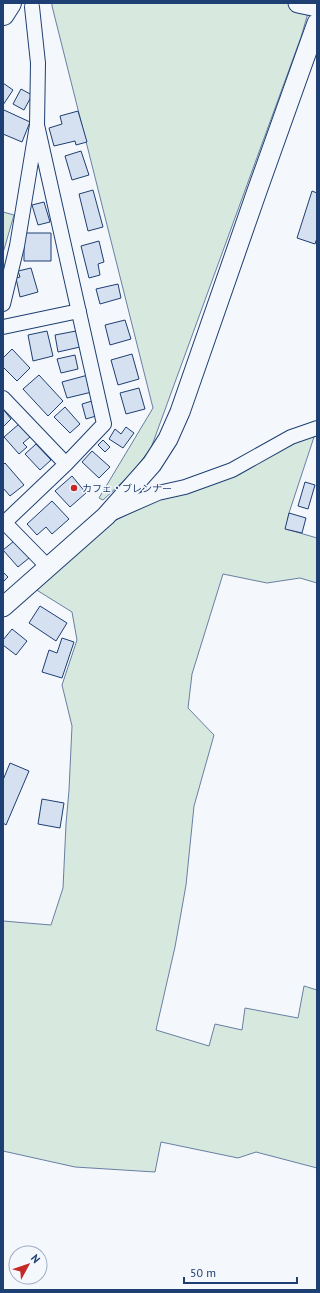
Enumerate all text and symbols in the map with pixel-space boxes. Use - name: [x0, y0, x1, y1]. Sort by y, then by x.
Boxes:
- place label: カフェ・ブレンナー: [82, 482, 172, 495]
- marker: カフェ・ブレンナー: [69, 483, 79, 493]
- north arrow: [8, 1245, 48, 1285]
- text: N: [28, 1251, 43, 1266]
- scale bar: [184, 1259, 297, 1285]
- text: 50 m: [190, 1265, 216, 1280]

